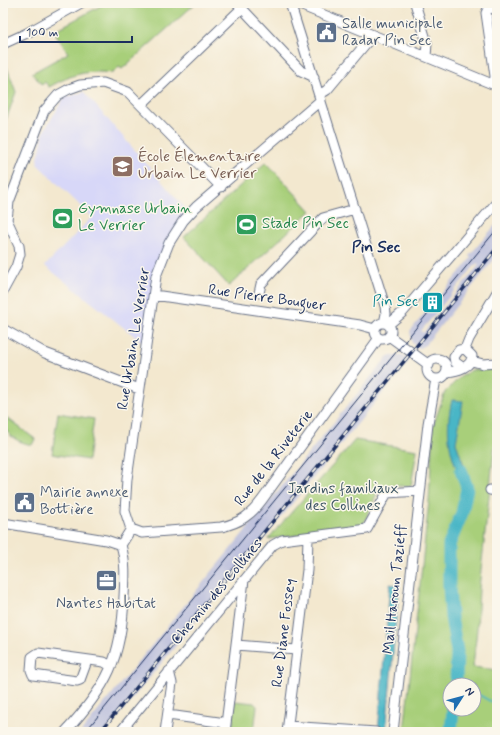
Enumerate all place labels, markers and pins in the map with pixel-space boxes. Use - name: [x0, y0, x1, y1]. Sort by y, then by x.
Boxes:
- place label: Salle municipale Radar Pin Sec: [342, 14, 443, 51]
- public building icon: Salle municipale Radar Pin Sec: [313, 20, 339, 46]
- place label: École Élementaire Urbain Le Verrier: [138, 146, 261, 184]
- school or university icon: École Élementaire Urbain Le Verrier: [109, 153, 135, 179]
- place label: Gymnase Urbain Le Verrier: [78, 199, 192, 236]
- sports icon: Gymnase Urbain Le Verrier: [50, 205, 76, 231]
- sports icon: Stade Pin Sec: [234, 211, 260, 237]
- place label: Stade Pin Sec: [262, 214, 349, 234]
- building icon: Pin Sec: [420, 289, 446, 315]
- place label: Pin Sec: [372, 292, 418, 312]
- place label: Mairie annexe Bottière: [40, 483, 129, 520]
- public building icon: Mairie annexe Bottière: [11, 489, 37, 515]
- office icon: Nantes Habitat: [93, 568, 119, 594]
- place label: Nantes Habitat: [56, 594, 156, 614]

